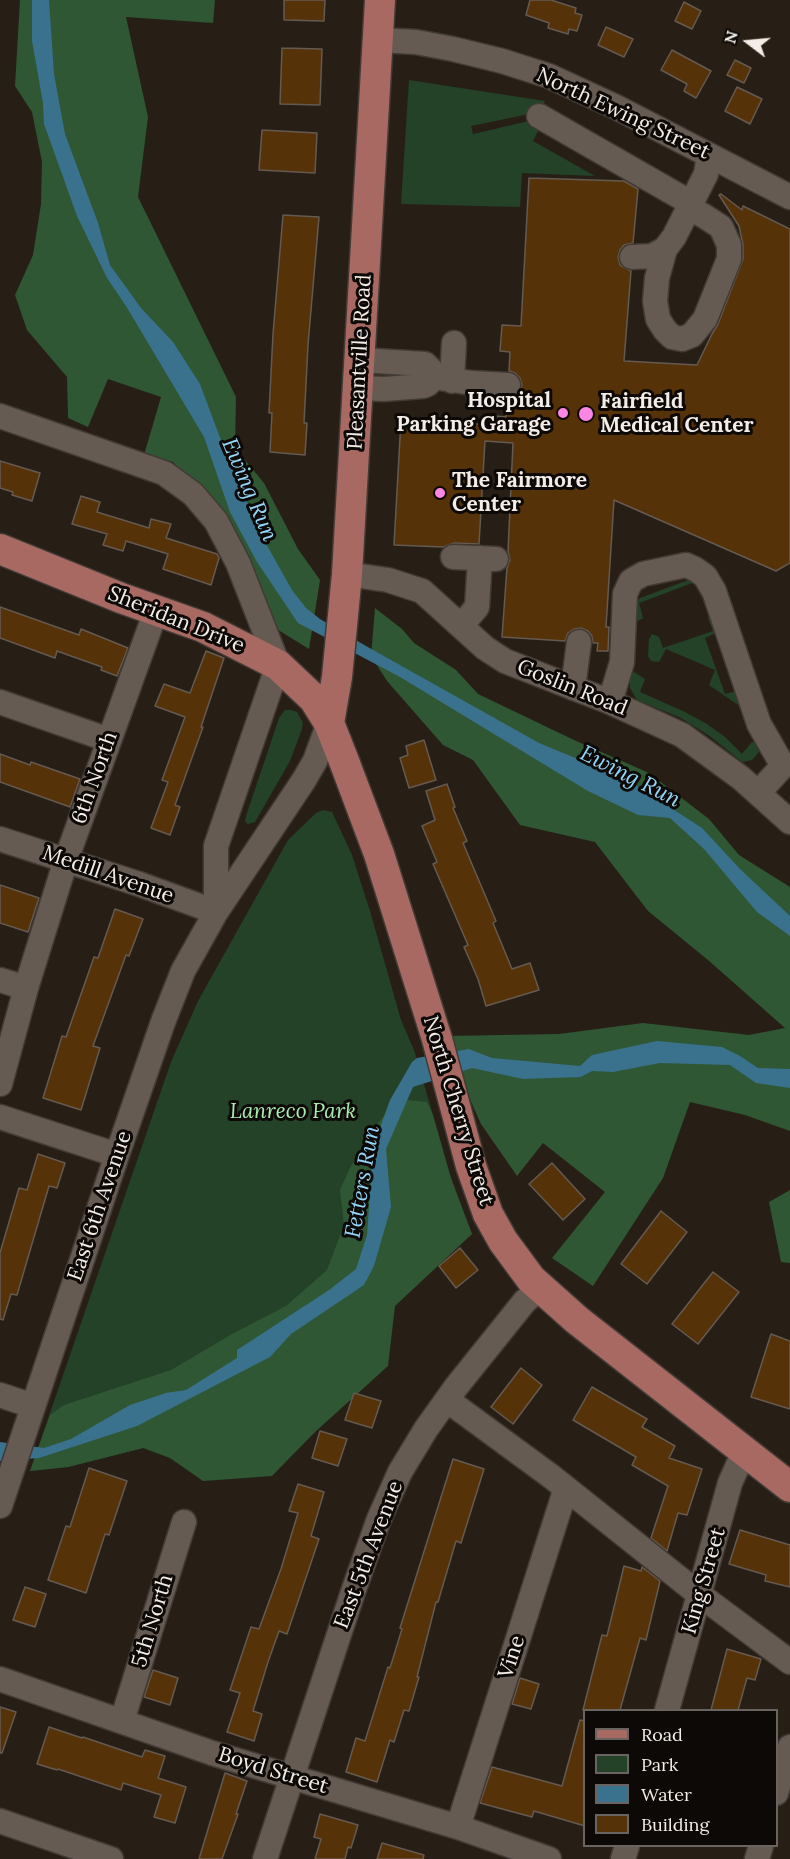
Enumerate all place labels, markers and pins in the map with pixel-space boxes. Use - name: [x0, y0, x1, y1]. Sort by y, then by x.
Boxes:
- place label: Hospital Parking Garage: [396, 388, 551, 438]
- place label: Fairfield Medical Center: [600, 389, 754, 439]
- marker: Fairfield Medical Center: [577, 405, 595, 423]
- marker: Hospital Parking Garage: [556, 406, 570, 420]
- place label: The Fairmore Center: [452, 468, 587, 518]
- marker: The Fairmore Center: [433, 486, 447, 500]

